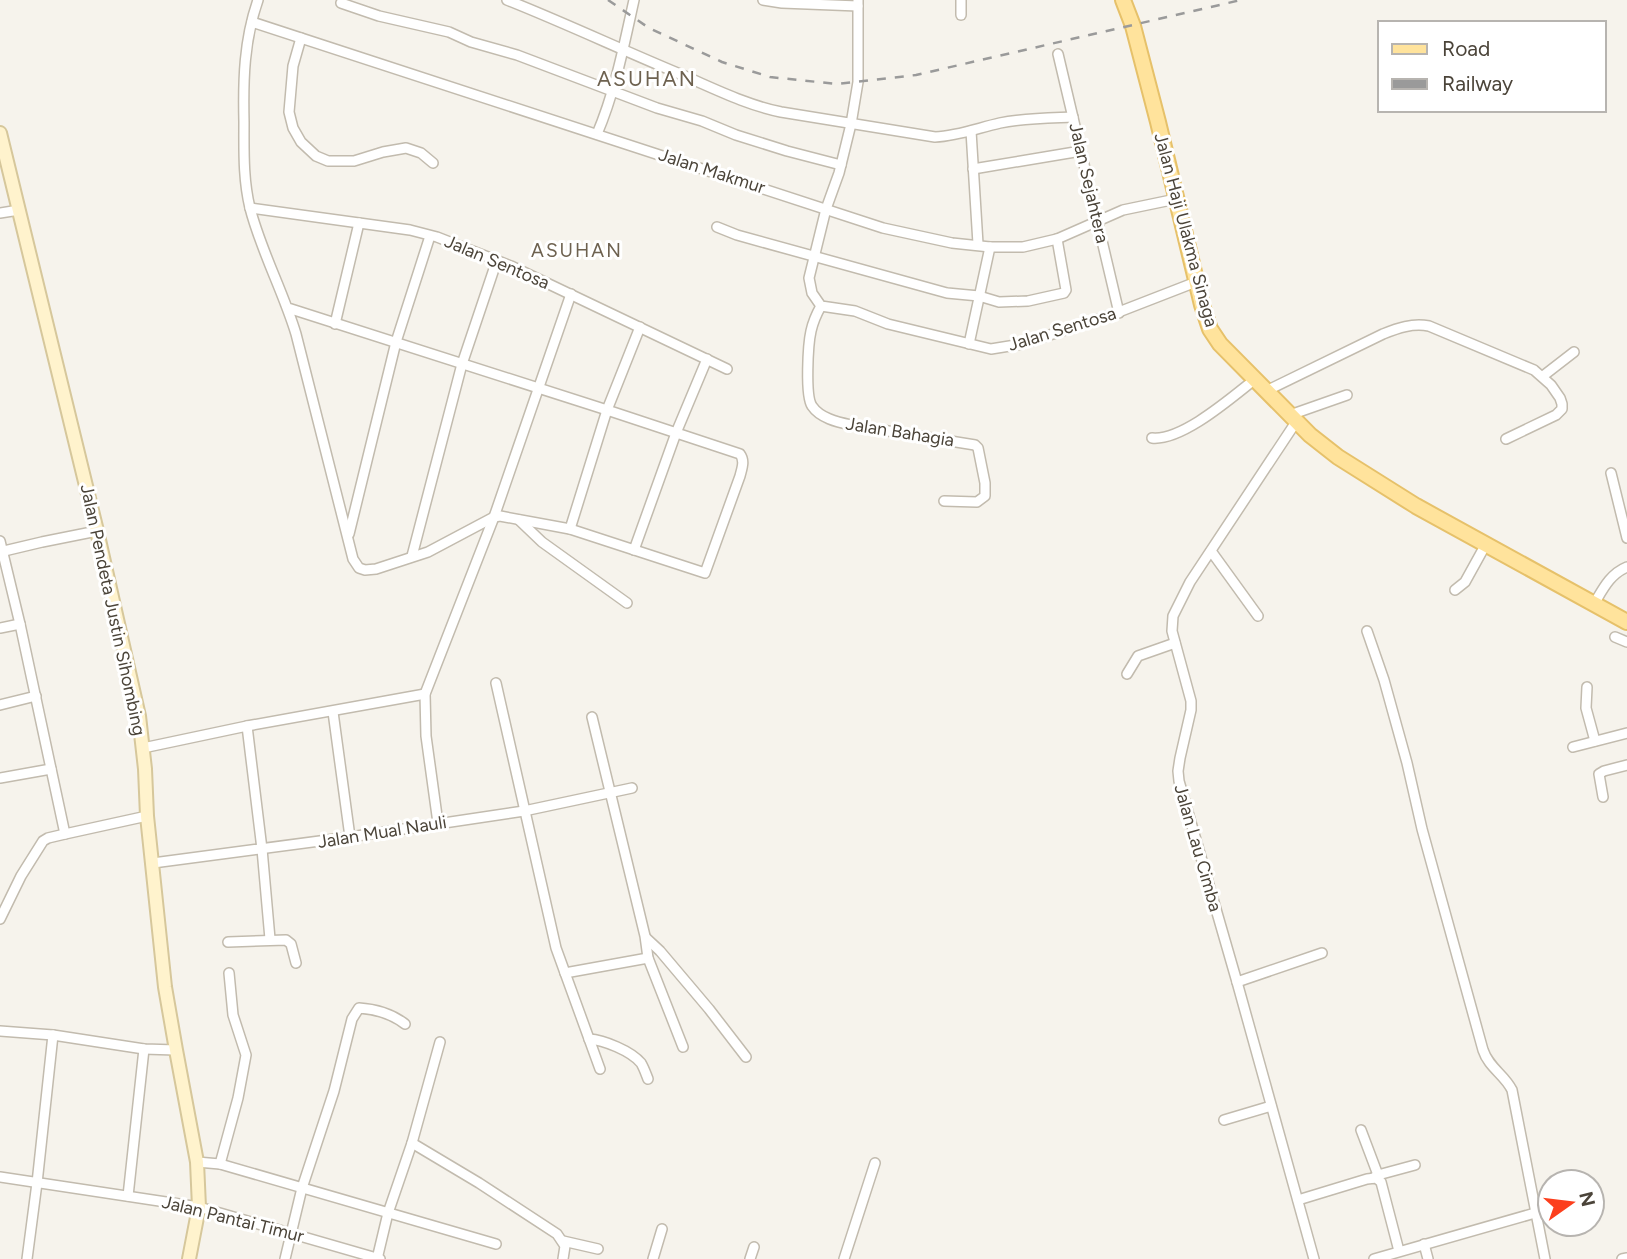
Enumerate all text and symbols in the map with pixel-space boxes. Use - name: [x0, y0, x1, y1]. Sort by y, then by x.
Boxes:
- legend: [1378, 21, 1606, 112]
- text: Road: [1442, 36, 1490, 61]
- district label: ASUHAN: [597, 66, 697, 91]
- text: Railway: [1442, 71, 1513, 96]
- street label: Jalan Sejahtera: [1064, 121, 1114, 245]
- street label: Jalan Haji Ulakma Sinaga: [1149, 131, 1223, 329]
- street label: Jalan Makmur: [656, 143, 768, 199]
- street label: Jalan Sentosa: [441, 230, 553, 294]
- district label: ASUHAN: [531, 239, 623, 262]
- street label: Jalan Sentosa: [1005, 302, 1119, 356]
- street label: Jalan Bahagia: [844, 413, 956, 451]
- street label: Jalan Pendeta Justin Sihombing: [76, 482, 150, 738]
- street label: Jalan Lau Cimba: [1169, 782, 1227, 914]
- street label: Jalan Mual Nauli: [316, 811, 448, 853]
- north arrow: [1536, 1168, 1606, 1238]
- text: N: [1574, 1189, 1600, 1209]
- street label: Jalan Pantai Timur: [160, 1191, 306, 1247]

